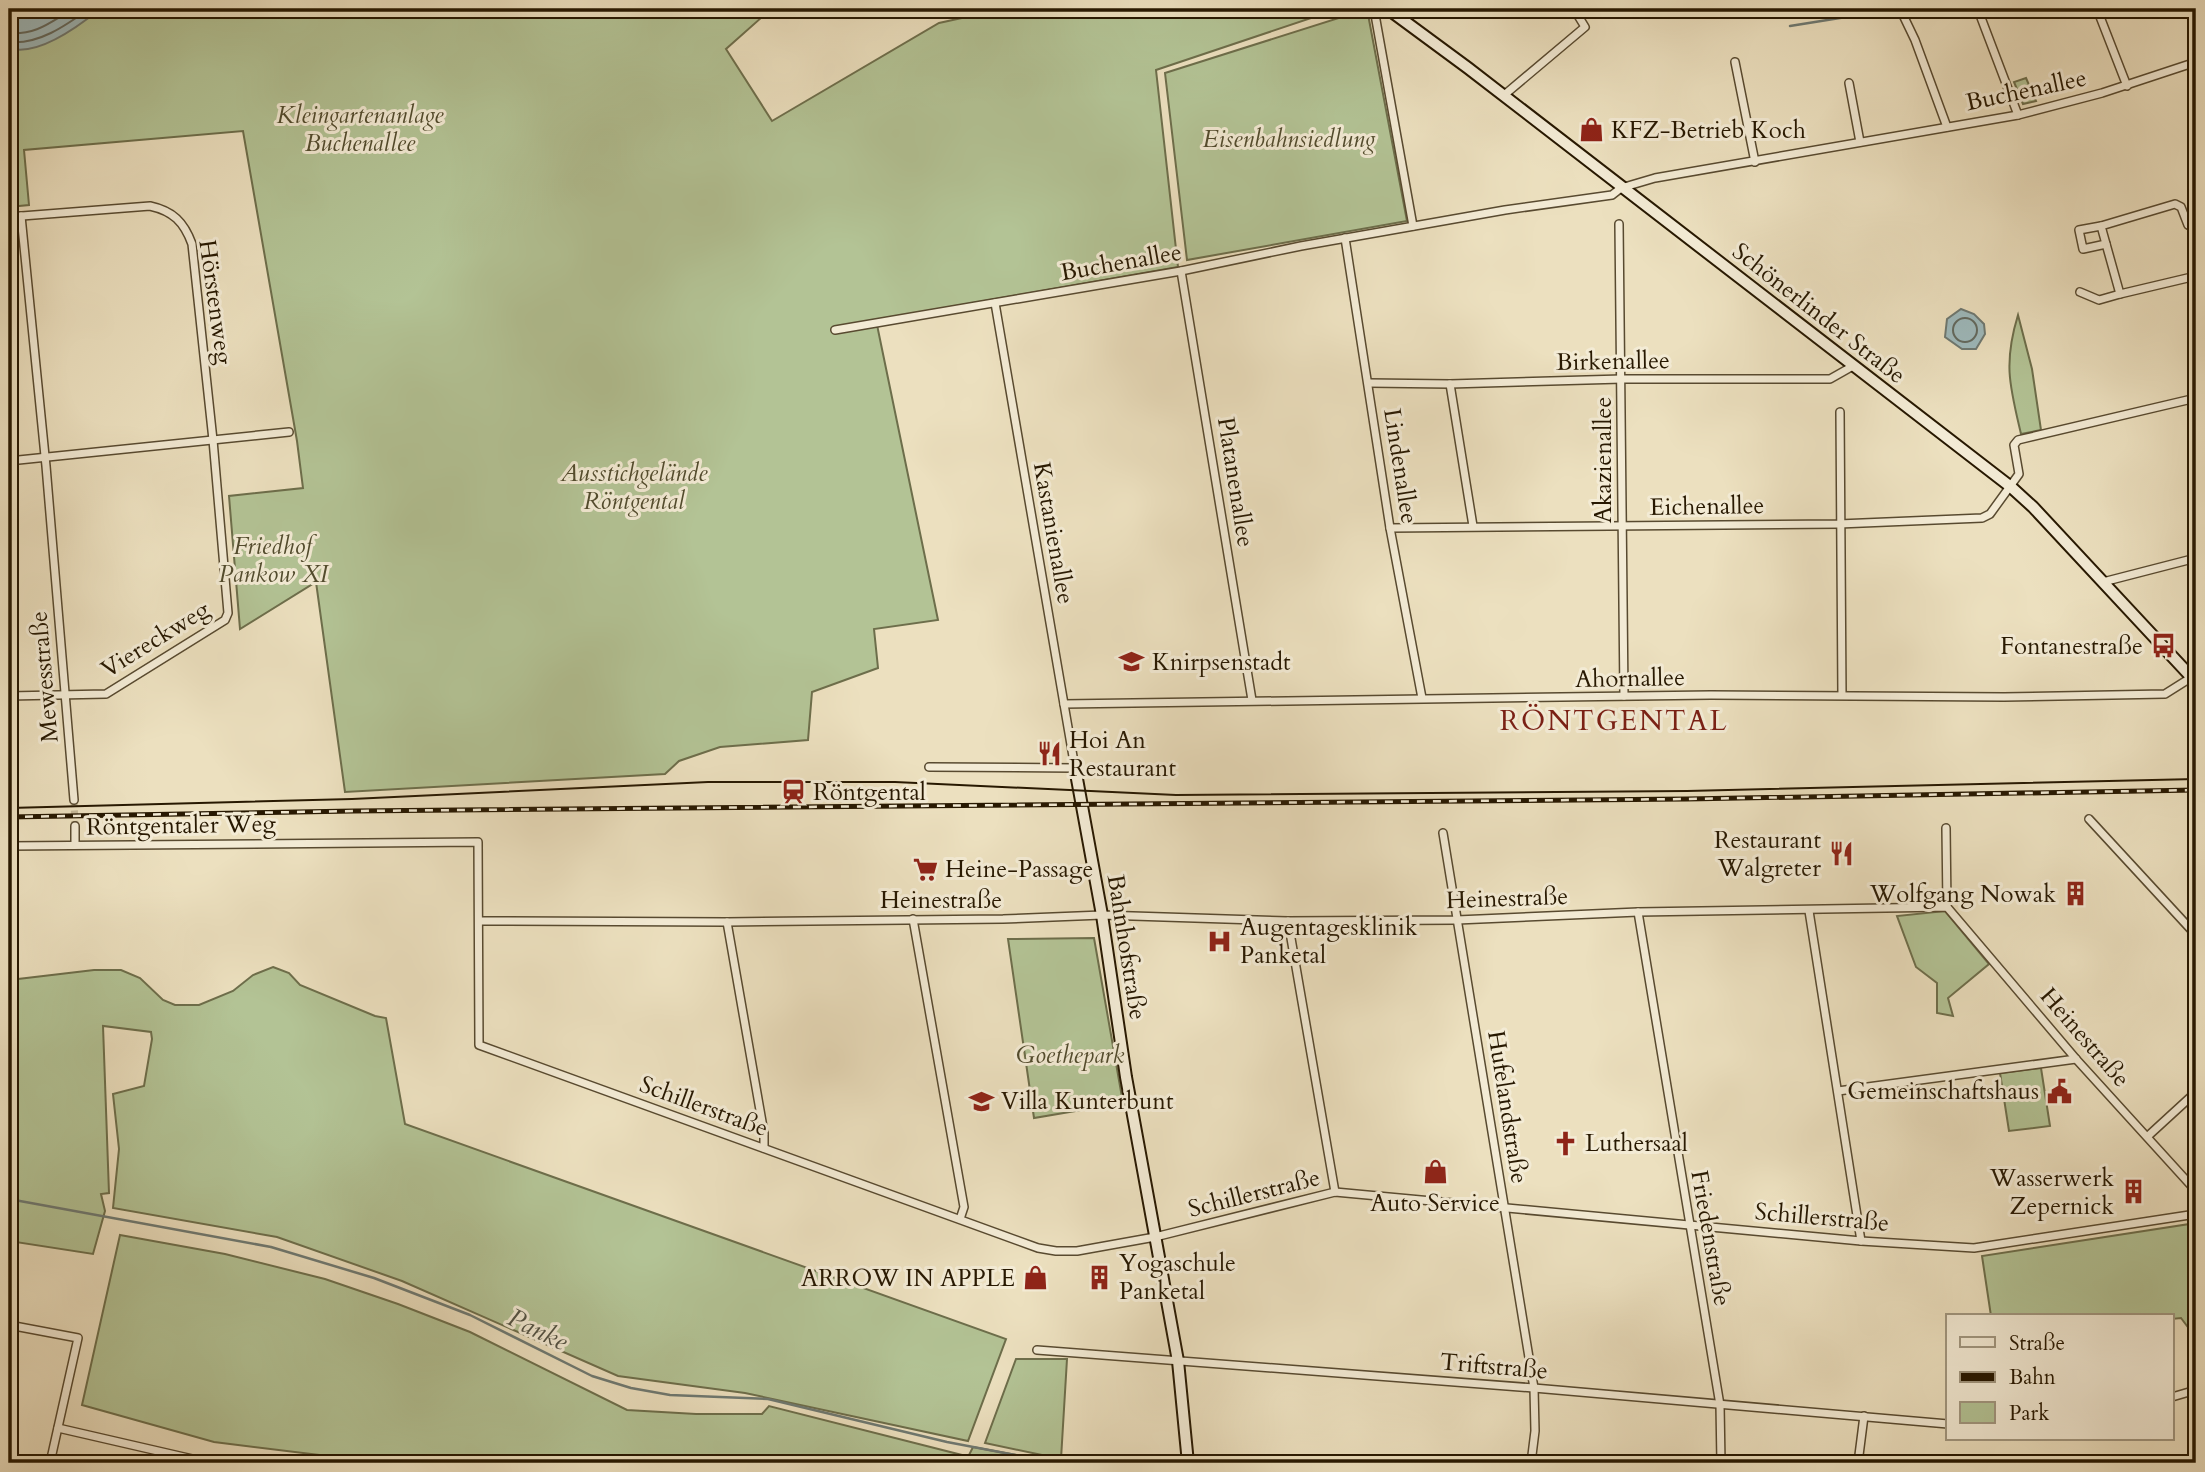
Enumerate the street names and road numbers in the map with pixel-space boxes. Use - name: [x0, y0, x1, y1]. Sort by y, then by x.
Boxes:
- street label: Buchenallee: [1963, 62, 2089, 119]
- street label: Schönerlinder Straße: [1725, 235, 1912, 392]
- street label: Buchenallee: [1058, 236, 1184, 289]
- street label: Hörstenweg: [190, 238, 241, 367]
- street label: Birkenallee: [1556, 344, 1670, 379]
- street label: Akazienallee: [1587, 397, 1620, 523]
- street label: Lindenallee: [1375, 406, 1426, 526]
- street label: Platanenallee: [1209, 415, 1262, 549]
- street label: Kastanienallee: [1025, 460, 1082, 607]
- street label: Eichenallee: [1649, 489, 1765, 524]
- street label: Viereckweg: [95, 593, 216, 686]
- street label: Mewesstraße: [22, 610, 67, 744]
- street label: Ahornallee: [1575, 661, 1685, 696]
- street label: Röntgentaler Weg: [86, 807, 277, 844]
- street label: Bahnhofstraße: [1099, 872, 1154, 1022]
- street label: Heinestraße: [1445, 880, 1569, 917]
- street label: Heinestraße: [880, 884, 1002, 917]
- street label: Heinestraße: [2032, 980, 2137, 1094]
- street label: Hufelandstraße: [1479, 1028, 1536, 1186]
- street label: Schillerstraße: [635, 1068, 773, 1145]
- street label: Schillerstraße: [1185, 1161, 1323, 1226]
- street label: Friedenstraße: [1682, 1168, 1739, 1309]
- street label: Schillerstraße: [1753, 1195, 1890, 1240]
- street label: Triftstraße: [1439, 1345, 1549, 1388]

